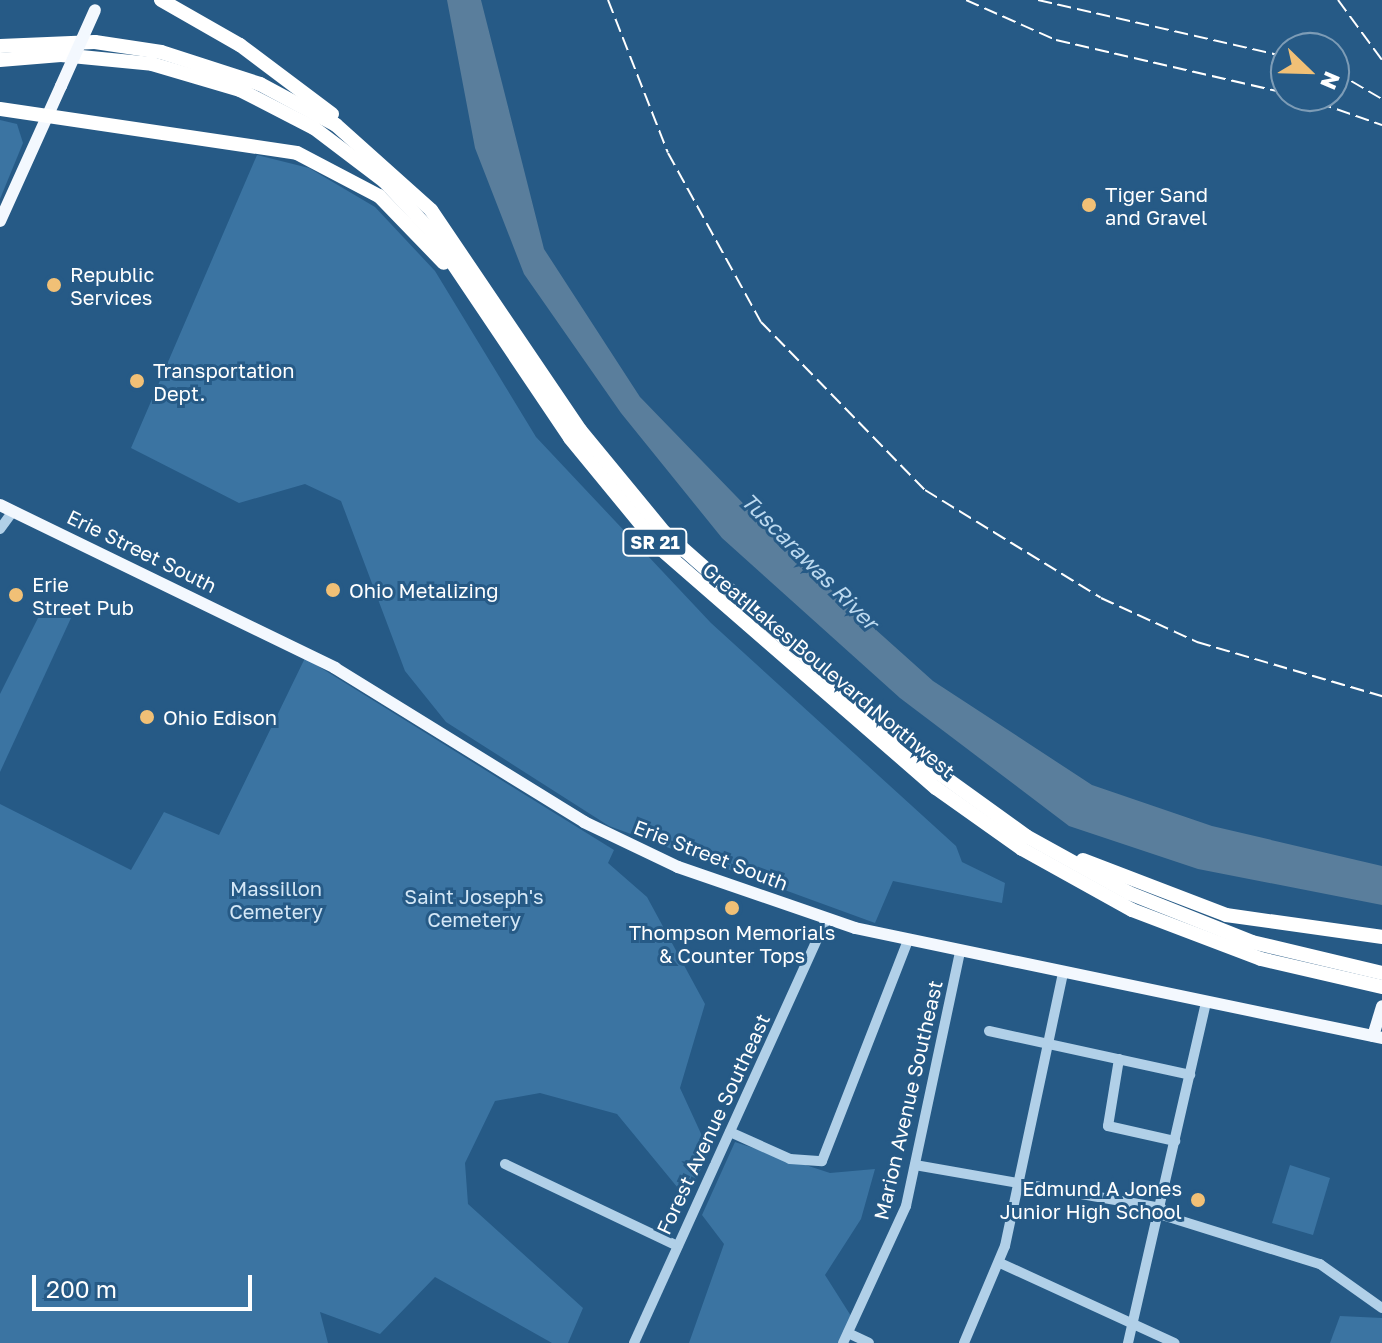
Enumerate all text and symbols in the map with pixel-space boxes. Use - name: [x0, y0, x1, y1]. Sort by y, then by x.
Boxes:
- north arrow: [1270, 32, 1350, 112]
- text: N: [1315, 68, 1346, 94]
- place label: Tiger Sand and Gravel: [1105, 182, 1208, 229]
- marker: Tiger Sand and Gravel: [1080, 196, 1098, 214]
- place label: Republic Services: [70, 262, 154, 309]
- marker: Republic Services: [45, 276, 63, 294]
- place label: Transportation Dept.: [153, 358, 295, 405]
- marker: Transportation Dept.: [128, 372, 146, 390]
- water label: Tuscarawas River: [736, 487, 884, 635]
- street label: Erie Street South: [63, 504, 221, 598]
- road number: SR 21: [621, 528, 689, 556]
- street label: Great Lakes Boulevard Northwest: [698, 557, 960, 783]
- place label: Erie Street Pub: [32, 572, 134, 619]
- place label: Ohio Metalizing: [349, 578, 498, 602]
- marker: Ohio Metalizing: [324, 581, 342, 599]
- marker: Erie Street Pub: [7, 586, 25, 604]
- place label: Ohio Edison: [163, 705, 277, 729]
- marker: Ohio Edison: [138, 708, 156, 726]
- street label: Erie Street South: [630, 815, 792, 895]
- park label: Massillon Cemetery: [229, 877, 323, 924]
- park label: Saint Joseph's Cemetery: [404, 884, 544, 931]
- marker: Thompson Memorials & Counter Tops: [723, 899, 741, 917]
- place label: Thompson Memorials & Counter Tops: [629, 920, 835, 967]
- street label: Marion Avenue Southeast: [869, 978, 947, 1222]
- street label: Forest Avenue Southeast: [651, 1010, 775, 1238]
- place label: Edmund A Jones Junior High School: [1000, 1176, 1182, 1223]
- marker: Edmund A Jones Junior High School: [1189, 1191, 1207, 1209]
- scale bar: [36, 1259, 256, 1309]
- text: 200 m: [46, 1274, 117, 1303]

